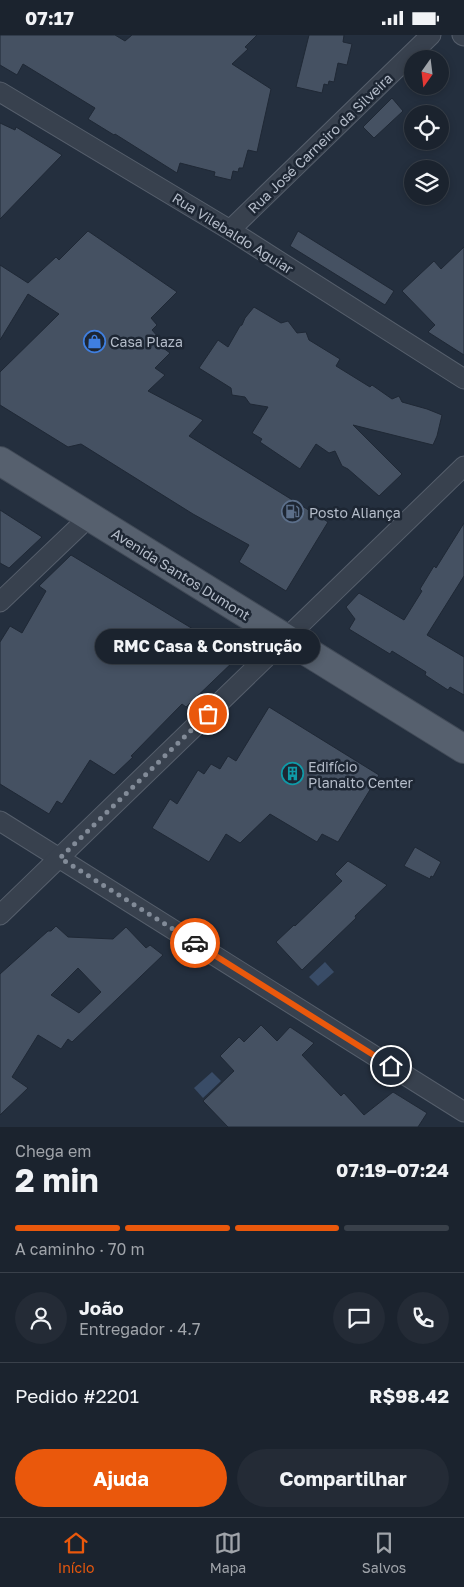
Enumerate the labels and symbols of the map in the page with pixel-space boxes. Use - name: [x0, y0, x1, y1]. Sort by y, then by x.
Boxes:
- north arrow: [404, 50, 449, 95]
- street label: Rua José Carneiro da Silveira: [244, 69, 396, 217]
- street label: Rua Vilebaldo Aguiar: [169, 189, 297, 277]
- shop icon: Casa Plaza: [82, 329, 106, 353]
- place label: Casa Plaza: [110, 333, 183, 350]
- fuel station icon: Posto Aliança: [281, 500, 305, 524]
- place label: Posto Aliança: [309, 504, 401, 521]
- street label: Avenida Santos Dumont: [109, 524, 253, 624]
- callout: RMC Casa & Construção: [96, 629, 320, 664]
- pin: [187, 693, 229, 735]
- place label: Edifício Planalto Center: [308, 758, 414, 791]
- building icon: Edifício Planalto Center: [280, 762, 304, 786]
- courier: [170, 918, 220, 968]
- pin: [370, 1045, 412, 1087]

